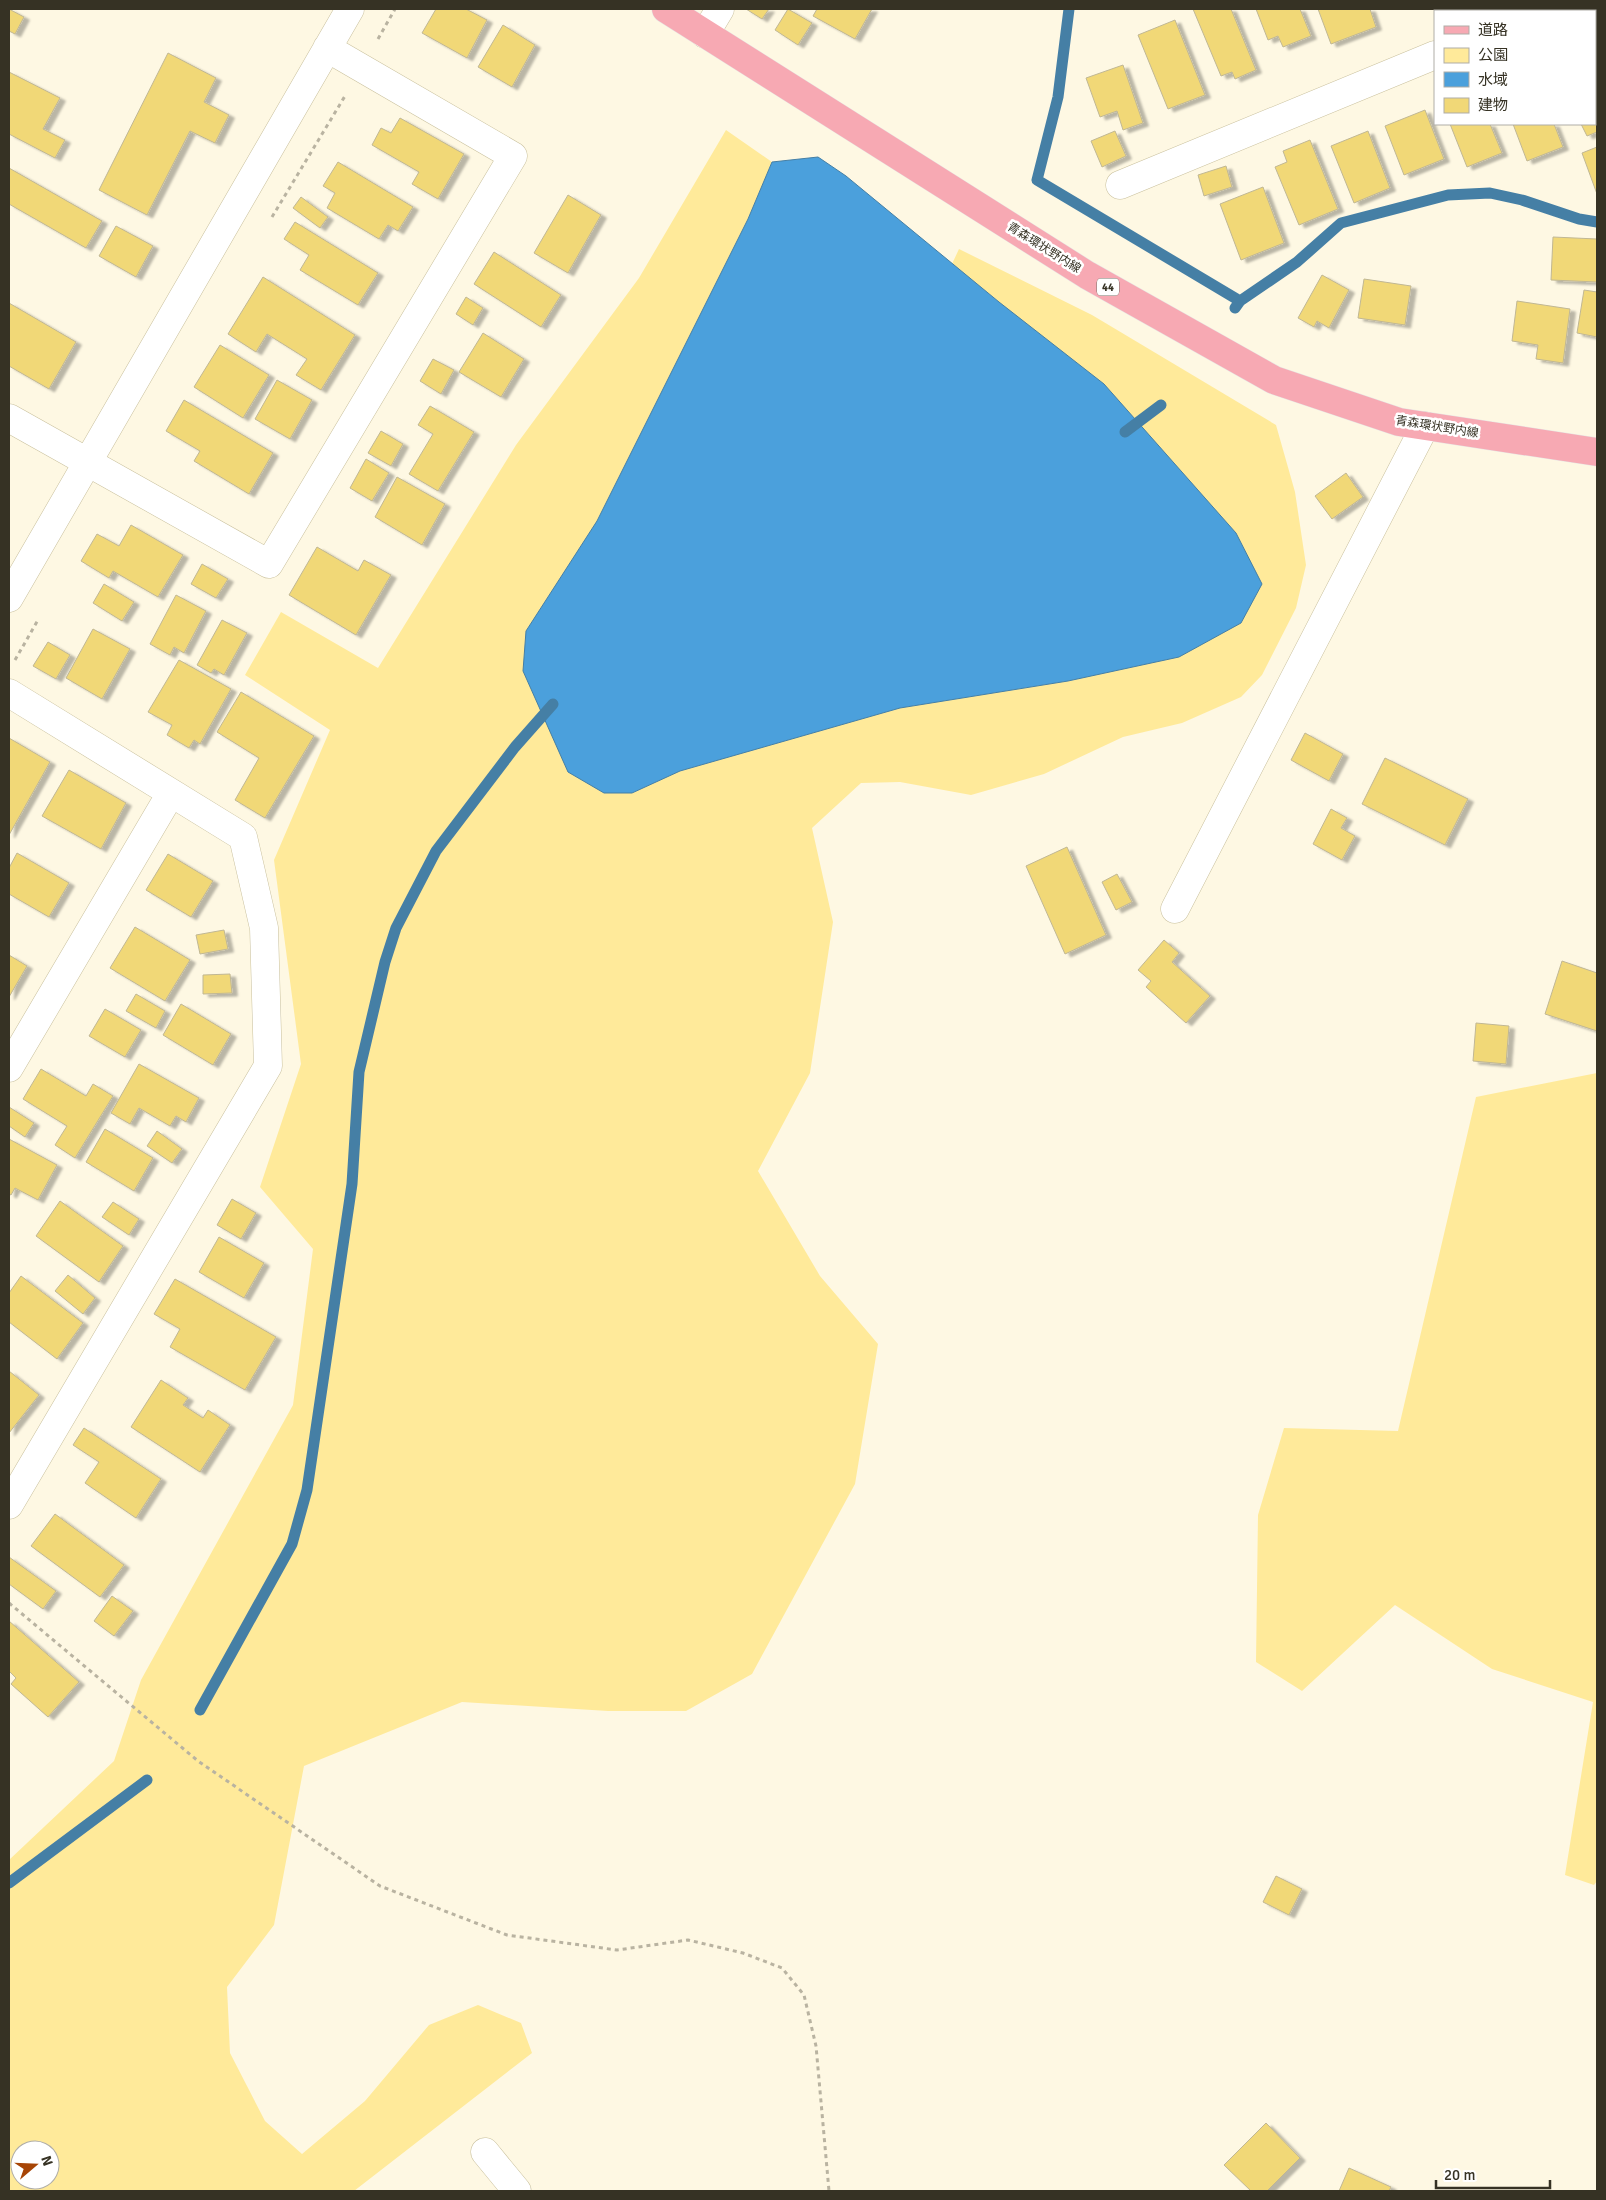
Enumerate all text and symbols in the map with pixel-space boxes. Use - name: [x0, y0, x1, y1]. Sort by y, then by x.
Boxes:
- legend: [1434, 10, 1596, 125]
- text: 道路: [1478, 21, 1508, 39]
- text: 公園: [1478, 46, 1508, 64]
- text: 水域: [1478, 71, 1508, 89]
- text: 建物: [1478, 96, 1508, 114]
- street label: 青森環状野内線: [1004, 219, 1084, 277]
- road number: 44: [1097, 278, 1119, 296]
- street label: 青森環状野内線: [1394, 413, 1480, 441]
- north arrow: [10, 2140, 60, 2190]
- text: N: [37, 2154, 56, 2168]
- scale bar: [1436, 2158, 1550, 2190]
- text: 20 m: [1444, 2166, 1475, 2184]

